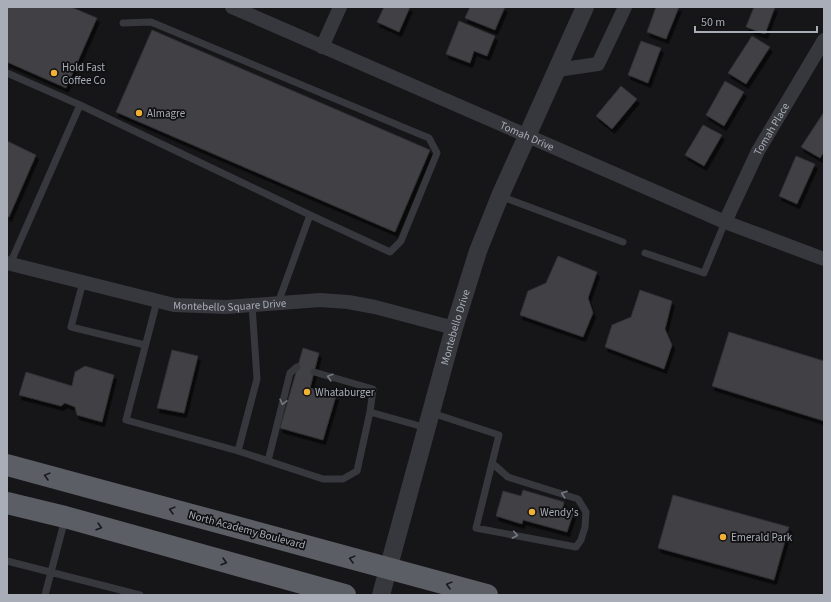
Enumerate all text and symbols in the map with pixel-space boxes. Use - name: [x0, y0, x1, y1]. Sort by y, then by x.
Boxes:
- scale bar: [695, 8, 817, 34]
- text: 50 m: [701, 14, 725, 31]
- place label: Hold Fast Coffee Co: [62, 60, 106, 88]
- marker: Hold Fast Coffee Co: [49, 68, 59, 78]
- street label: Tomah Place: [750, 99, 793, 158]
- place label: Almagre: [147, 106, 186, 121]
- marker: Almagre: [134, 108, 144, 118]
- street label: Tomah Drive: [498, 117, 557, 154]
- street label: Montebello Drive: [437, 287, 473, 367]
- street label: Montebello Square Drive: [173, 295, 287, 315]
- one-way arrow: [327, 373, 334, 382]
- place label: Whataburger: [315, 385, 375, 400]
- marker: Whataburger: [302, 387, 312, 397]
- one-way arrow: [279, 398, 287, 405]
- one-way arrow: [43, 472, 50, 480]
- one-way arrow: [560, 490, 567, 499]
- place label: Wendy's: [540, 505, 579, 520]
- one-way arrow: [169, 506, 176, 515]
- street label: North Academy Boulevard: [187, 507, 307, 553]
- marker: Wendy's: [527, 507, 537, 517]
- one-way arrow: [95, 522, 102, 531]
- one-way arrow: [511, 530, 518, 539]
- place label: Emerald Park: [731, 530, 793, 545]
- marker: Emerald Park: [718, 532, 728, 542]
- one-way arrow: [348, 555, 355, 564]
- one-way arrow: [221, 557, 227, 565]
- one-way arrow: [446, 581, 453, 590]

